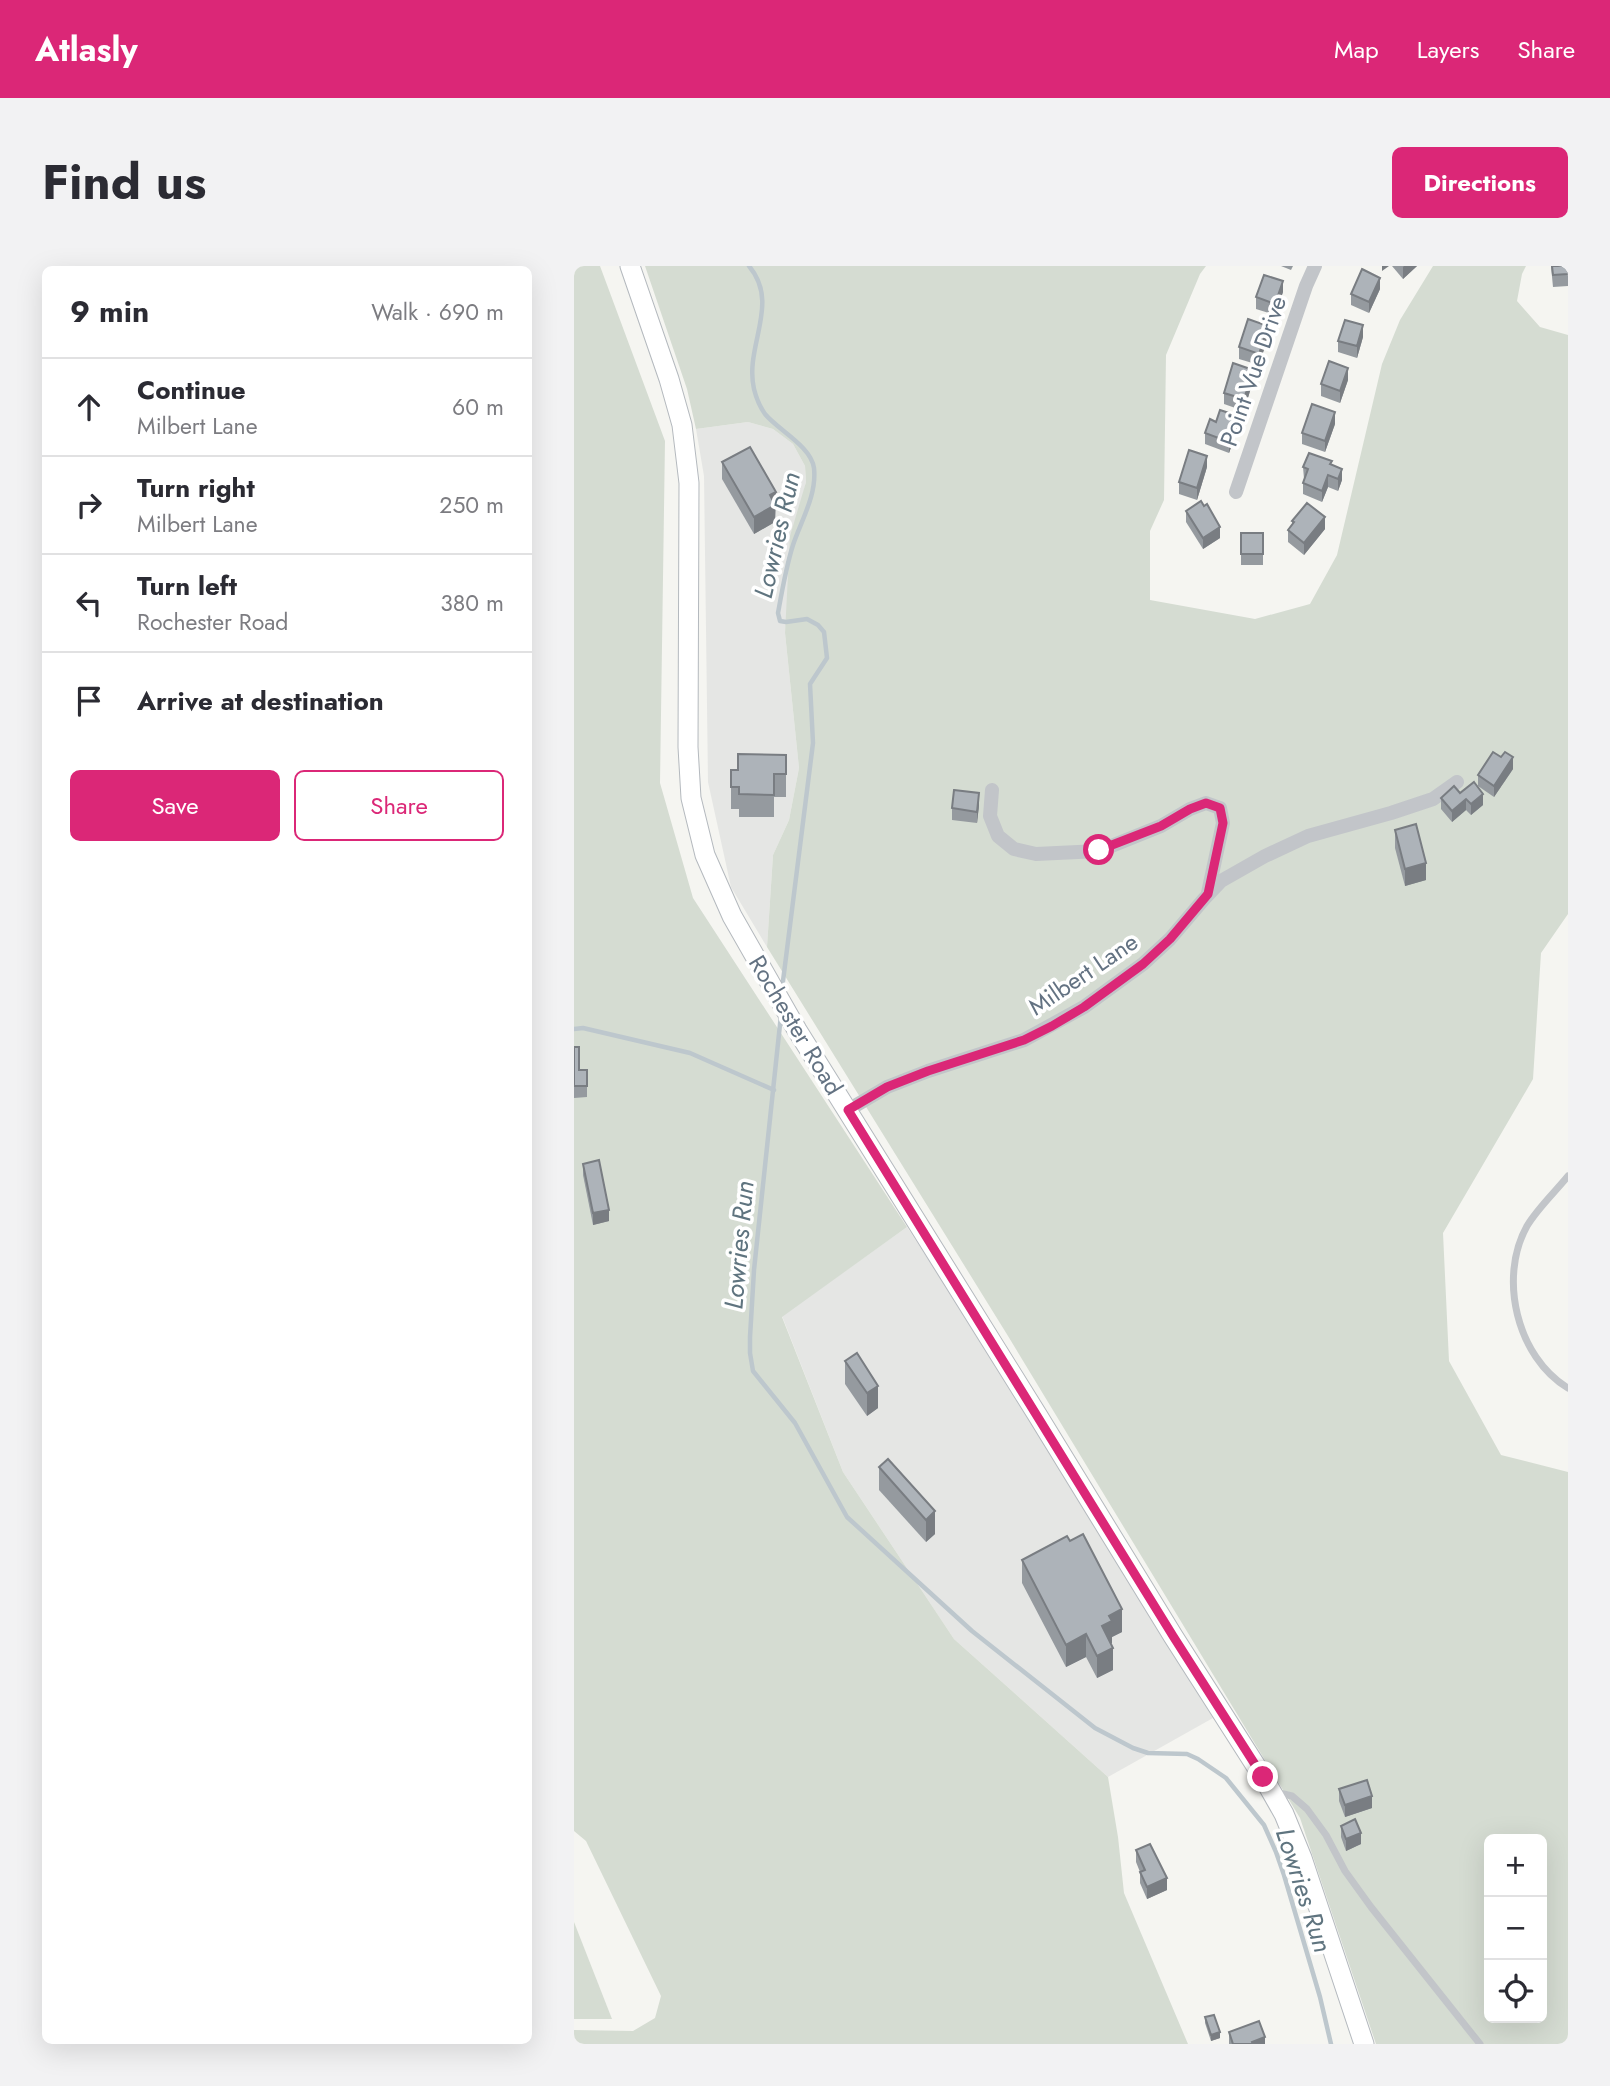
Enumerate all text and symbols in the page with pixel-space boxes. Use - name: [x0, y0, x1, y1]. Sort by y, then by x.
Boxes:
- text: Atlasly: [35, 26, 138, 73]
- text: Map: [1334, 32, 1379, 67]
- text: Layers: [1417, 32, 1479, 67]
- text: Share: [1517, 32, 1575, 67]
- text: Find us: [42, 147, 206, 217]
- button: Directions: [1392, 147, 1568, 218]
- text: 9 min: [70, 290, 149, 333]
- street label: Point Vue Drive: [1211, 291, 1295, 451]
- text: Walk · 690 m: [371, 295, 504, 329]
- text: Continue: [137, 371, 246, 409]
- icon: ahead: [70, 388, 108, 426]
- text: 60 m: [452, 390, 504, 424]
- text: Milbert Lane: [137, 409, 258, 443]
- water label: Lowries Run: [744, 468, 810, 602]
- text: Turn right: [137, 469, 255, 507]
- icon: right: [70, 486, 108, 524]
- text: 250 m: [439, 488, 504, 522]
- text: Milbert Lane: [137, 507, 258, 541]
- text: Turn left: [137, 567, 237, 605]
- icon: left: [70, 584, 108, 622]
- text: 380 m: [440, 586, 504, 620]
- text: Rochester Road: [137, 605, 288, 639]
- icon: arrive: [70, 682, 108, 720]
- text: Arrive at destination: [137, 682, 384, 720]
- button: Save: [70, 770, 280, 841]
- button: Share: [294, 770, 504, 841]
- route start: [1083, 834, 1114, 865]
- street label: Milbert Lane: [1021, 924, 1145, 1024]
- street label: Rochester Road: [740, 948, 852, 1102]
- water label: Lowries Run: [714, 1179, 764, 1311]
- route end: [1247, 1761, 1278, 1792]
- water label: Lowries Run: [1266, 1823, 1342, 1957]
- map controls: [1484, 1834, 1547, 2023]
- button: +: [1484, 1834, 1547, 1897]
- button: −: [1484, 1897, 1547, 1960]
- button: locate: [1484, 1960, 1547, 2023]

